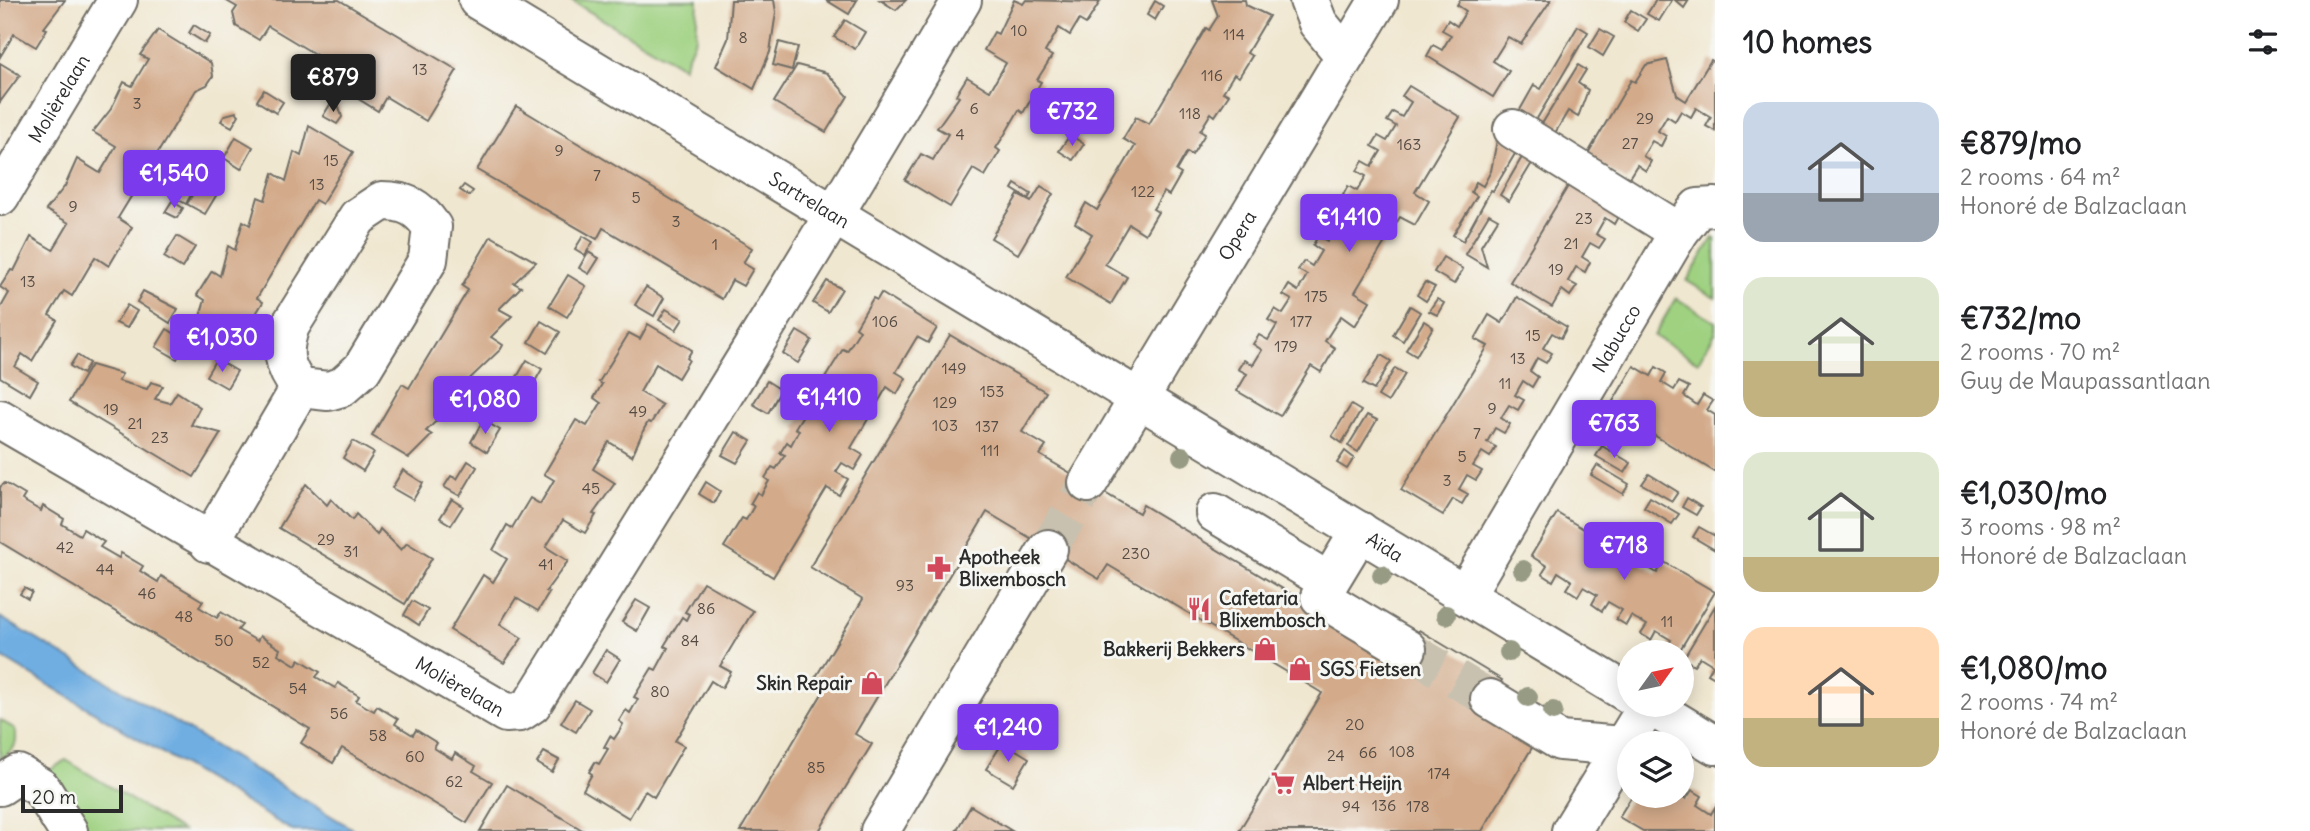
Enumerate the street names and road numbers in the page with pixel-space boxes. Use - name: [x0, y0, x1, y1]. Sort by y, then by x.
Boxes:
- street label: Molièrelaan: [23, 50, 95, 147]
- street label: Sartrelaan: [765, 166, 854, 233]
- street label: Opera: [1213, 206, 1261, 265]
- street label: Nabucco: [1587, 300, 1646, 377]
- street label: Aïda: [1362, 527, 1408, 567]
- street label: Molièrelaan: [411, 651, 509, 722]

